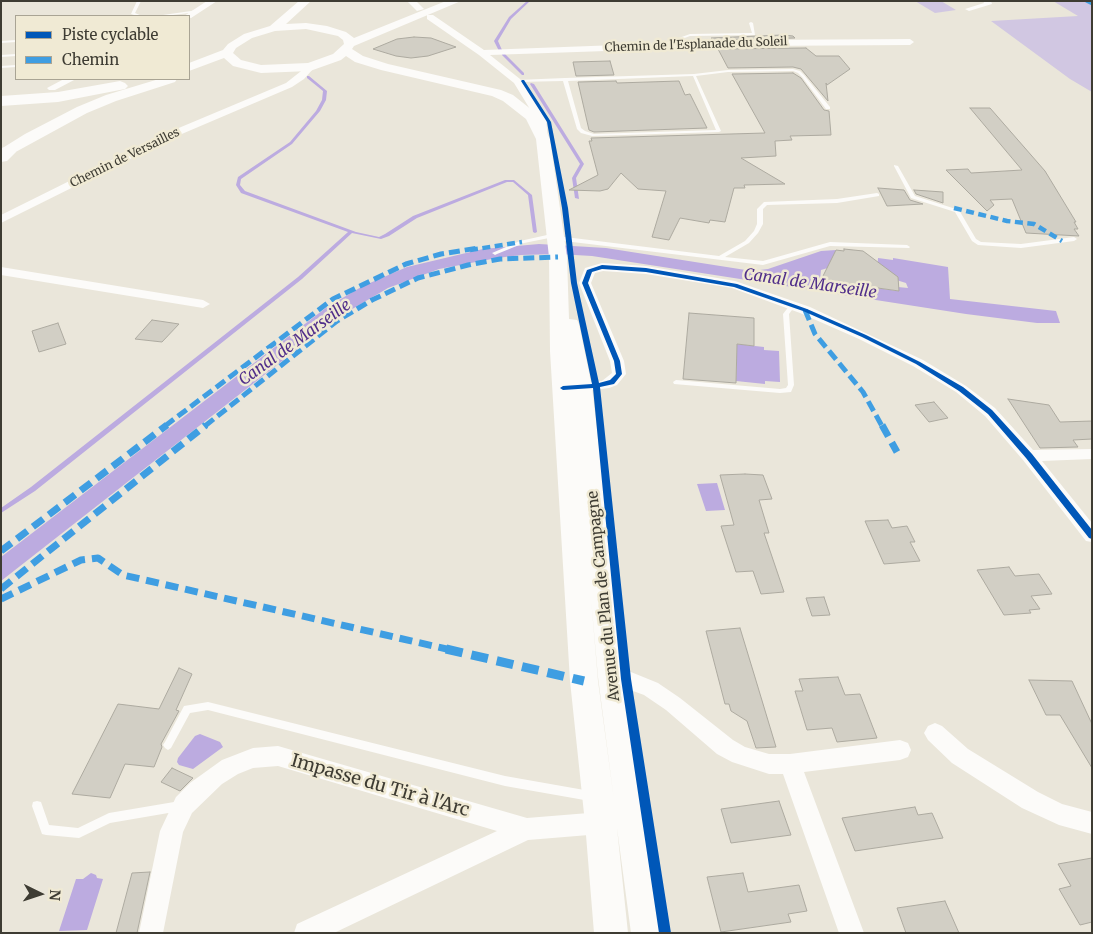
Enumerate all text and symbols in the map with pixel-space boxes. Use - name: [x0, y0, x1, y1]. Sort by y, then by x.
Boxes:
- legend: [15, 15, 190, 80]
- text: Piste cyclable: [62, 25, 158, 44]
- street label: Chemin de l'Esplanade du Soleil: [604, 35, 788, 55]
- text: Chemin: [62, 50, 119, 69]
- street label: Chemin de Versailles: [68, 125, 182, 191]
- water label: Canal de Marseille: [742, 265, 878, 303]
- water label: Canal de Marseille: [235, 296, 355, 390]
- street label: Avenue du Plan de Campagne: [584, 490, 624, 702]
- street label: Impasse du Tir à l'Arc: [288, 750, 472, 822]
- north arrow: [15, 869, 65, 919]
- text: N: [46, 889, 64, 901]

